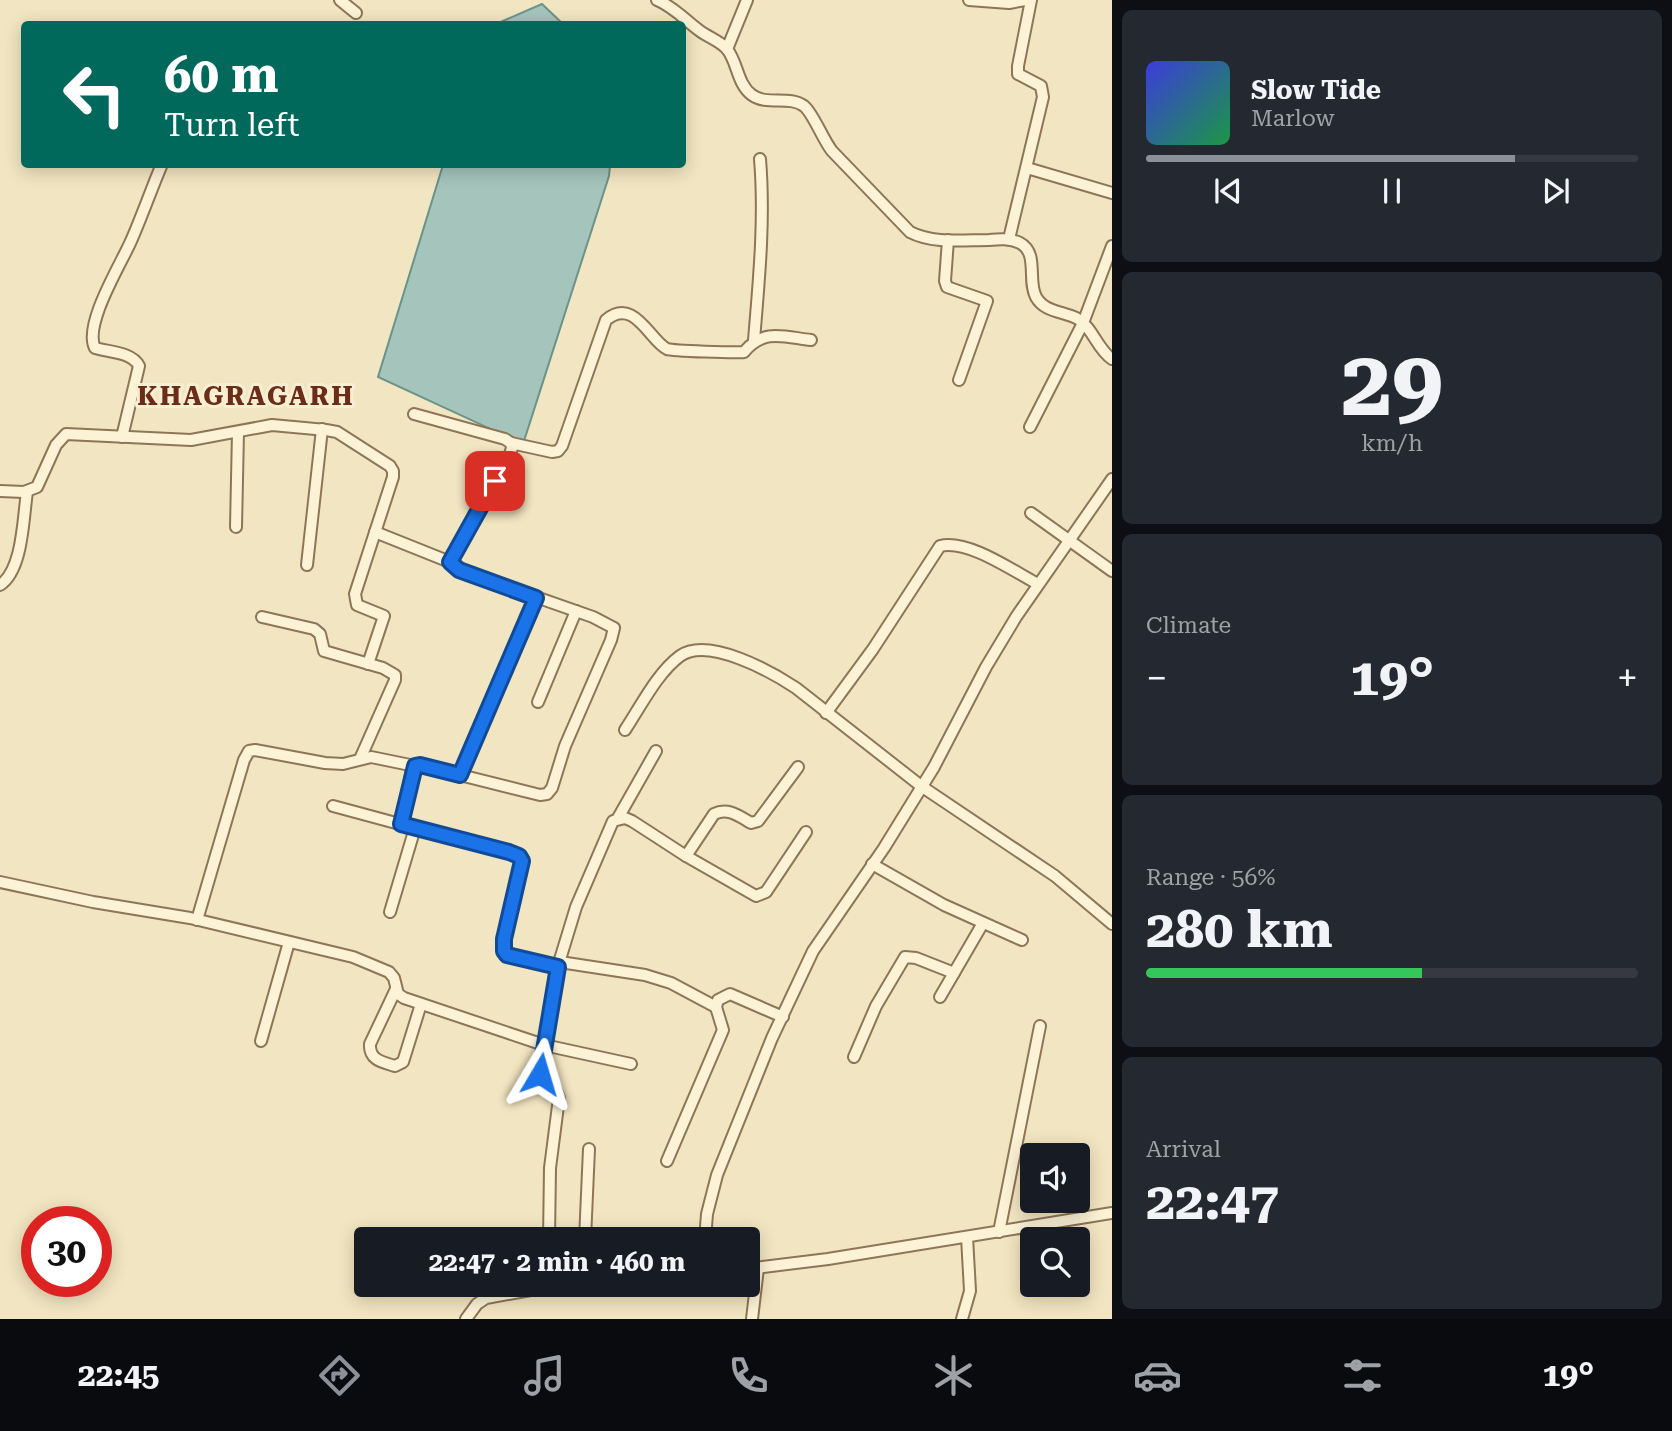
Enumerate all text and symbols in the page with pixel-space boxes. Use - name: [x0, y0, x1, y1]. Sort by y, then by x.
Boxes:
- text: 60 m: [164, 47, 279, 104]
- icon: left: [49, 49, 140, 140]
- text: Slow Tide: [1251, 75, 1381, 105]
- text: Marlow: [1251, 105, 1334, 132]
- text: Turn left: [164, 106, 299, 144]
- icon: previous: [1209, 172, 1247, 210]
- icon: pause: [1373, 172, 1411, 210]
- icon: next: [1537, 172, 1575, 210]
- text: 29: [1341, 331, 1443, 437]
- district label: KHAGRAGARH: [137, 381, 355, 411]
- text: km/h: [1361, 430, 1423, 457]
- pin: [465, 451, 525, 511]
- icon: arrive: [476, 462, 514, 500]
- text: Climate: [1146, 612, 1231, 639]
- text: 19°: [1350, 647, 1434, 708]
- text: −: [1146, 656, 1167, 700]
- text: +: [1617, 656, 1638, 700]
- text: Range · 56%: [1146, 864, 1275, 891]
- text: 280 km: [1146, 899, 1333, 960]
- position arrow: [503, 1037, 577, 1111]
- text: Arrival: [1146, 1136, 1221, 1163]
- map controls: [1020, 1143, 1090, 1297]
- button: sound: [1020, 1143, 1090, 1213]
- text: 22:47: [1146, 1171, 1279, 1232]
- speed limit sign: 30: [21, 1206, 112, 1297]
- button: search: [1020, 1227, 1090, 1297]
- text: 22:47 · 2 min · 460 m: [429, 1247, 685, 1277]
- icon: directions: [315, 1351, 364, 1400]
- icon: music: [520, 1351, 569, 1400]
- icon: phone: [724, 1351, 773, 1400]
- icon: climate: [929, 1351, 978, 1400]
- icon: car: [1133, 1351, 1182, 1400]
- icon: filters: [1338, 1351, 1387, 1400]
- text: 22:45: [78, 1356, 159, 1394]
- text: 19°: [1542, 1356, 1594, 1394]

